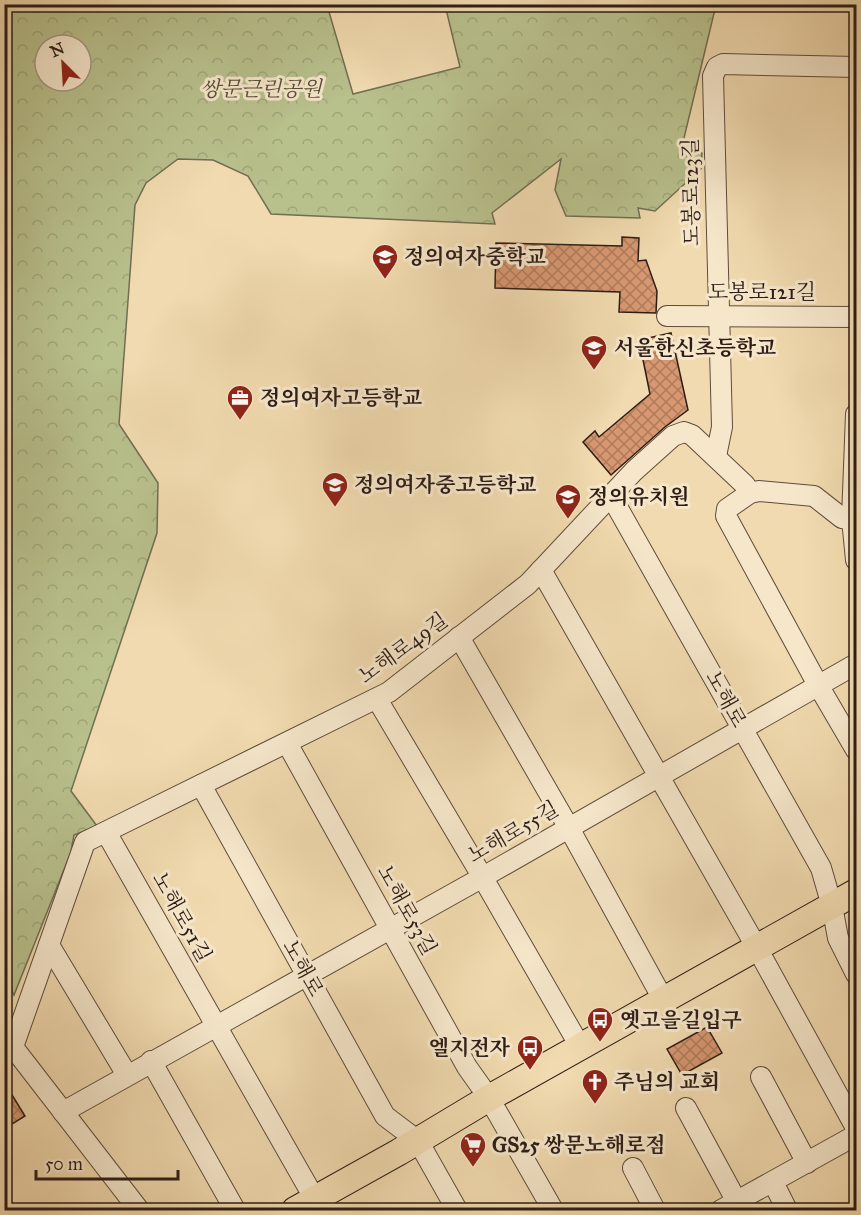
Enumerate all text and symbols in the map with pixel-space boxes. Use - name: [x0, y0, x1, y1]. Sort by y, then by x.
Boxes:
- north arrow: [33, 33, 93, 93]
- text: N: [47, 38, 68, 61]
- park label: 쌍문근린공원: [200, 76, 324, 102]
- street label: 도봉로123길: [677, 138, 705, 246]
- school or university icon: 정의여자중학교: [370, 242, 400, 280]
- place label: 정의여자중학교: [404, 244, 546, 270]
- street label: 도봉로121길: [708, 279, 816, 305]
- school or university icon: 서울한신초등학교: [579, 333, 609, 371]
- place label: 서울한신초등학교: [614, 335, 776, 361]
- office icon: 정의여자고등학교: [225, 383, 255, 421]
- place label: 정의여자고등학교: [260, 385, 422, 411]
- school or university icon: 정의여자중고등학교: [320, 470, 350, 508]
- place label: 정의여자중고등학교: [354, 472, 537, 498]
- school or university icon: 정의유치원: [553, 482, 583, 520]
- place label: 정의유치원: [588, 484, 689, 510]
- street label: 노해로49길: [353, 607, 453, 689]
- street label: 노해로: [700, 666, 752, 732]
- street label: 노해로55길: [463, 796, 563, 868]
- street label: 노해로53길: [372, 860, 442, 960]
- street label: 노해로51길: [147, 867, 217, 967]
- street label: 노해로: [277, 935, 329, 1001]
- bus stop icon: 옛고을길입구: [585, 1005, 615, 1043]
- place label: 옛고을길입구: [620, 1007, 742, 1033]
- bus stop icon: 엘지전자: [515, 1033, 545, 1071]
- place label: 엘지전자: [429, 1035, 511, 1061]
- church icon: 주님의 교회: [580, 1067, 610, 1105]
- place label: 주님의 교회: [614, 1069, 720, 1095]
- supermarket icon: GS25 쌍문노해로점: [458, 1130, 488, 1168]
- place label: GS25 쌍문노해로점: [492, 1132, 666, 1158]
- scale bar: [36, 1143, 178, 1181]
- text: 50 m: [45, 1153, 83, 1175]

